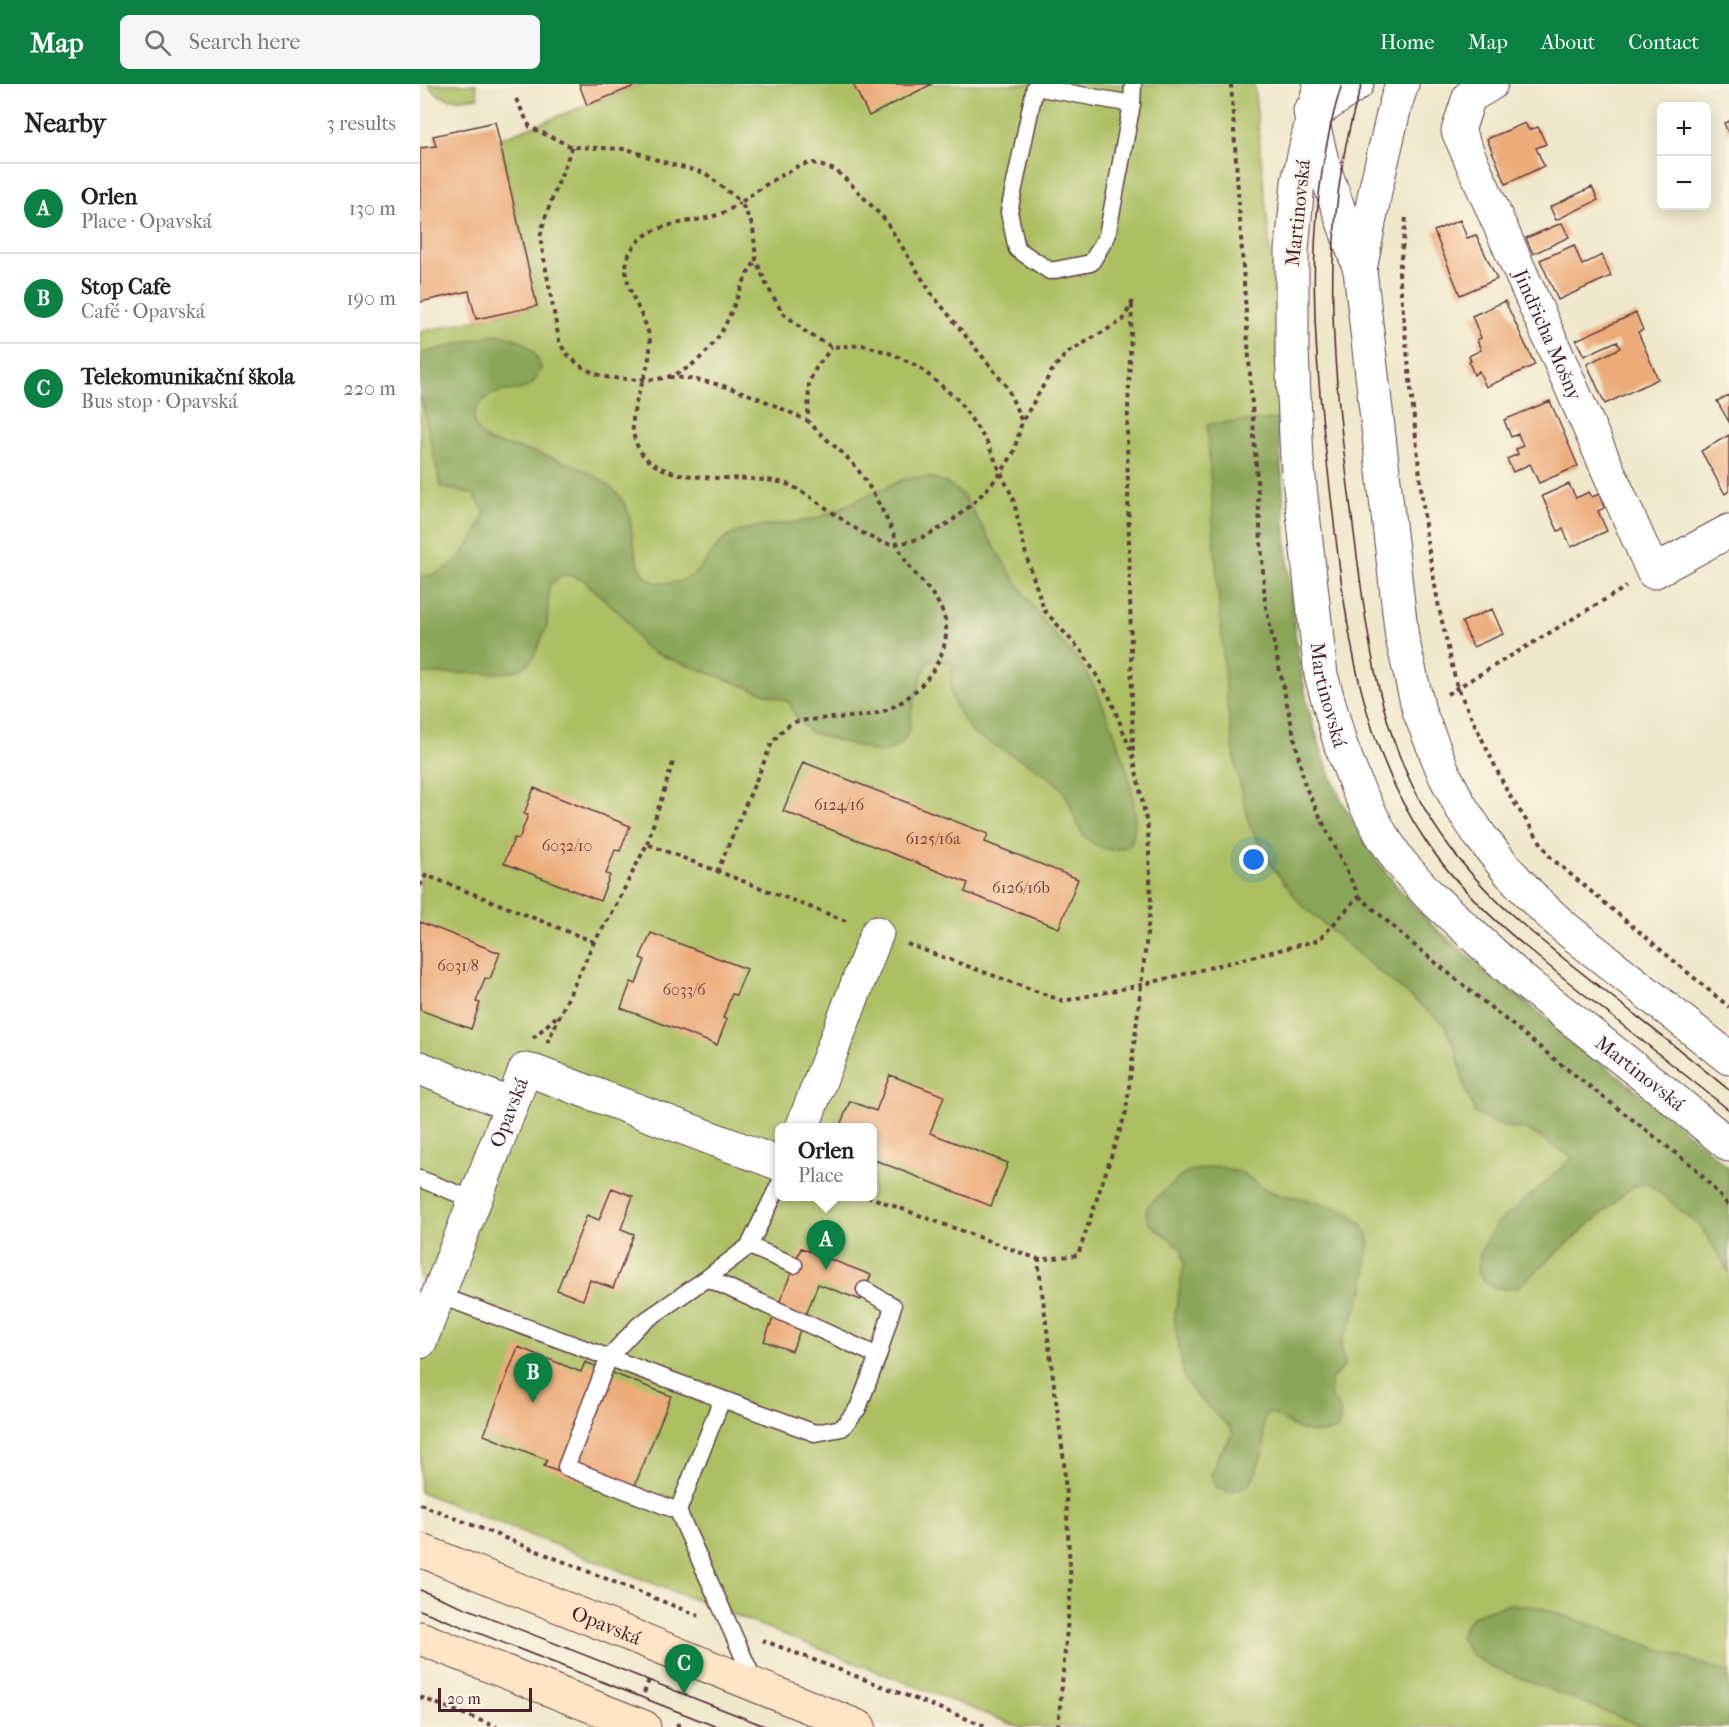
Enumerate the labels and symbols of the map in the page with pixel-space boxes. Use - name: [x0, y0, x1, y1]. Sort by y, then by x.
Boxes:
- street label: Martinovská: [1281, 158, 1315, 268]
- street label: Jindřicha Mošny: [1508, 264, 1588, 405]
- street label: Martinovská: [1306, 641, 1352, 751]
- house number: 6124/16: [814, 795, 864, 814]
- house number: 6125/16a: [905, 829, 961, 848]
- house number: 6032/10: [542, 836, 592, 855]
- your location: [1239, 845, 1268, 874]
- house number: 6126/16b: [992, 878, 1050, 897]
- house number: 6031/8: [437, 956, 479, 975]
- house number: 6033/6: [662, 980, 706, 999]
- street label: Martinovská: [1591, 1031, 1690, 1116]
- street label: Opavská: [485, 1074, 533, 1151]
- pin: A: [806, 1220, 846, 1270]
- pin: B: [514, 1354, 552, 1403]
- street label: Opavská: [568, 1601, 645, 1650]
- pin: C: [664, 1644, 704, 1694]
- scale bar: [438, 1685, 532, 1712]

